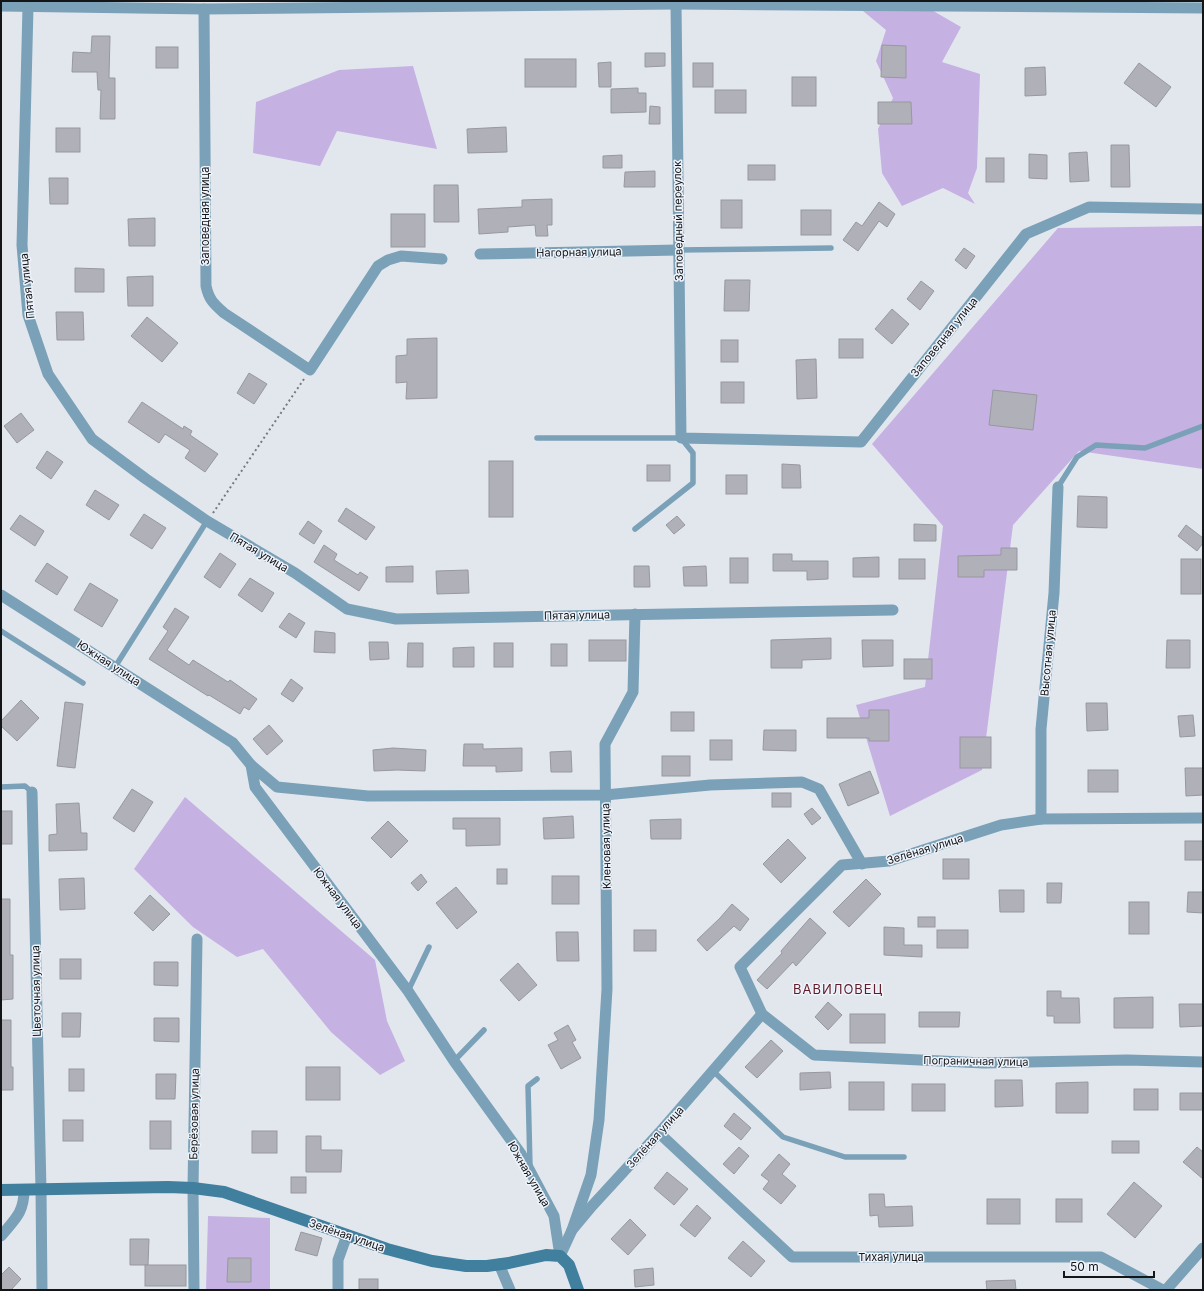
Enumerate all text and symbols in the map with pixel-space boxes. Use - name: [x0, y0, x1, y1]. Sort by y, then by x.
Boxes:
- street label: Заповедный переулок: [670, 161, 686, 281]
- street label: Заповедная улица: [198, 167, 212, 265]
- street label: Нагорная улица: [536, 244, 622, 260]
- street label: Пятая улица: [17, 252, 37, 320]
- street label: Заповедная улица: [908, 294, 980, 380]
- street label: Пятая улица: [227, 529, 291, 575]
- street label: Пятая улица: [544, 607, 610, 623]
- street label: Высотная улица: [1037, 609, 1059, 697]
- street label: Южная улица: [74, 637, 144, 689]
- street label: Кленовая улица: [598, 803, 614, 889]
- street label: Зелёная улица: [885, 831, 965, 867]
- street label: Южная улица: [310, 865, 366, 931]
- street label: Цветочная улица: [28, 945, 44, 1037]
- district label: ВАВИЛОВЕЦ: [793, 981, 883, 997]
- street label: Пограничная улица: [923, 1053, 1029, 1069]
- street label: Берёзовая улица: [186, 1068, 202, 1160]
- street label: Зелёная улица: [623, 1103, 687, 1171]
- street label: Южная улица: [505, 1139, 553, 1209]
- street label: Зелёная улица: [307, 1216, 387, 1254]
- street label: Тихая улица: [858, 1250, 924, 1264]
- scale bar: [1064, 1253, 1154, 1279]
- text: 50 m: [1070, 1259, 1099, 1274]

